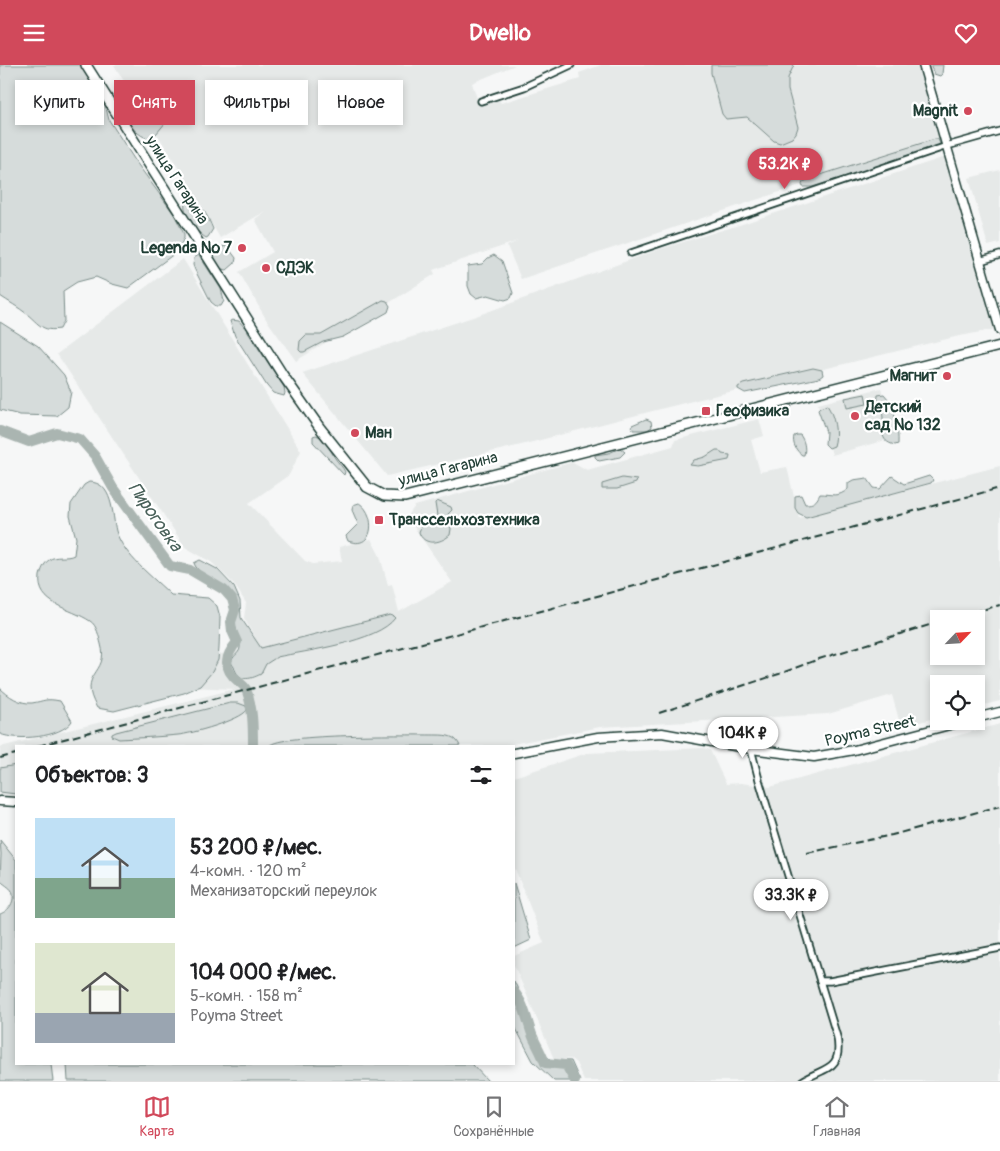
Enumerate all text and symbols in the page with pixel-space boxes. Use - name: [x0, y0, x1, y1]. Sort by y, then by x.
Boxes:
- icon: menu: [20, 19, 48, 47]
- text: Dwello: [469, 19, 531, 47]
- icon: heart: [952, 19, 980, 47]
- chip: Купить: [15, 80, 104, 125]
- chip: Снять: [114, 80, 195, 125]
- chip: Фильтры: [205, 80, 308, 125]
- chip: Новое: [318, 80, 403, 125]
- place label: Magnit: [913, 101, 959, 121]
- marker: Magnit: [962, 105, 974, 117]
- street label: улица Гагарина: [140, 131, 213, 228]
- pin: 53.2K ₽: [739, 147, 831, 190]
- text: 53.2K ₽: [759, 154, 811, 174]
- place label: Legenda № 7: [140, 238, 233, 258]
- marker: Legenda № 7: [236, 242, 248, 254]
- place label: СДЭК: [276, 258, 314, 278]
- marker: СДЭК: [260, 262, 272, 274]
- place label: Магнит: [889, 366, 938, 386]
- marker: Магнит: [941, 370, 953, 382]
- place label: Детский сад № 132: [864, 397, 941, 435]
- place label: Геофизика: [716, 401, 790, 421]
- marker: Геофизика: [700, 405, 712, 417]
- marker: Детский сад № 132: [849, 410, 861, 422]
- place label: Ман: [365, 423, 392, 443]
- marker: Ман: [349, 427, 361, 439]
- street label: улица Гагарина: [395, 447, 500, 491]
- water label: Пироговка: [123, 478, 188, 557]
- place label: Транссельхозтехника: [388, 510, 540, 530]
- marker: Транссельхозтехника: [373, 514, 385, 526]
- north arrow: [930, 610, 985, 665]
- map controls: [930, 610, 985, 730]
- button: locate: [930, 675, 985, 730]
- street label: Poyma Street: [823, 711, 918, 751]
- pin: 104K ₽: [702, 717, 784, 759]
- text: 104K ₽: [718, 723, 768, 743]
- icon: filters: [467, 761, 495, 789]
- text: Объектов: 3: [35, 762, 149, 789]
- text: 53 200 ₽/мес.: [190, 834, 322, 861]
- icon: home: [75, 838, 135, 898]
- text: 4-комн. · 120 m²: [190, 861, 306, 881]
- pin: 33.3K ₽: [745, 879, 837, 921]
- text: Механизаторский переулок: [190, 881, 378, 901]
- text: 33.3K ₽: [764, 885, 818, 905]
- text: 104 000 ₽/мес.: [190, 959, 336, 986]
- icon: home: [75, 963, 135, 1023]
- text: 5-комн. · 158 m²: [190, 986, 303, 1006]
- text: Poyma Street: [190, 1006, 283, 1026]
- tab: Карта: [140, 1093, 174, 1140]
- tab: Сохранённые: [453, 1093, 534, 1140]
- tab: Главная: [813, 1093, 860, 1140]

